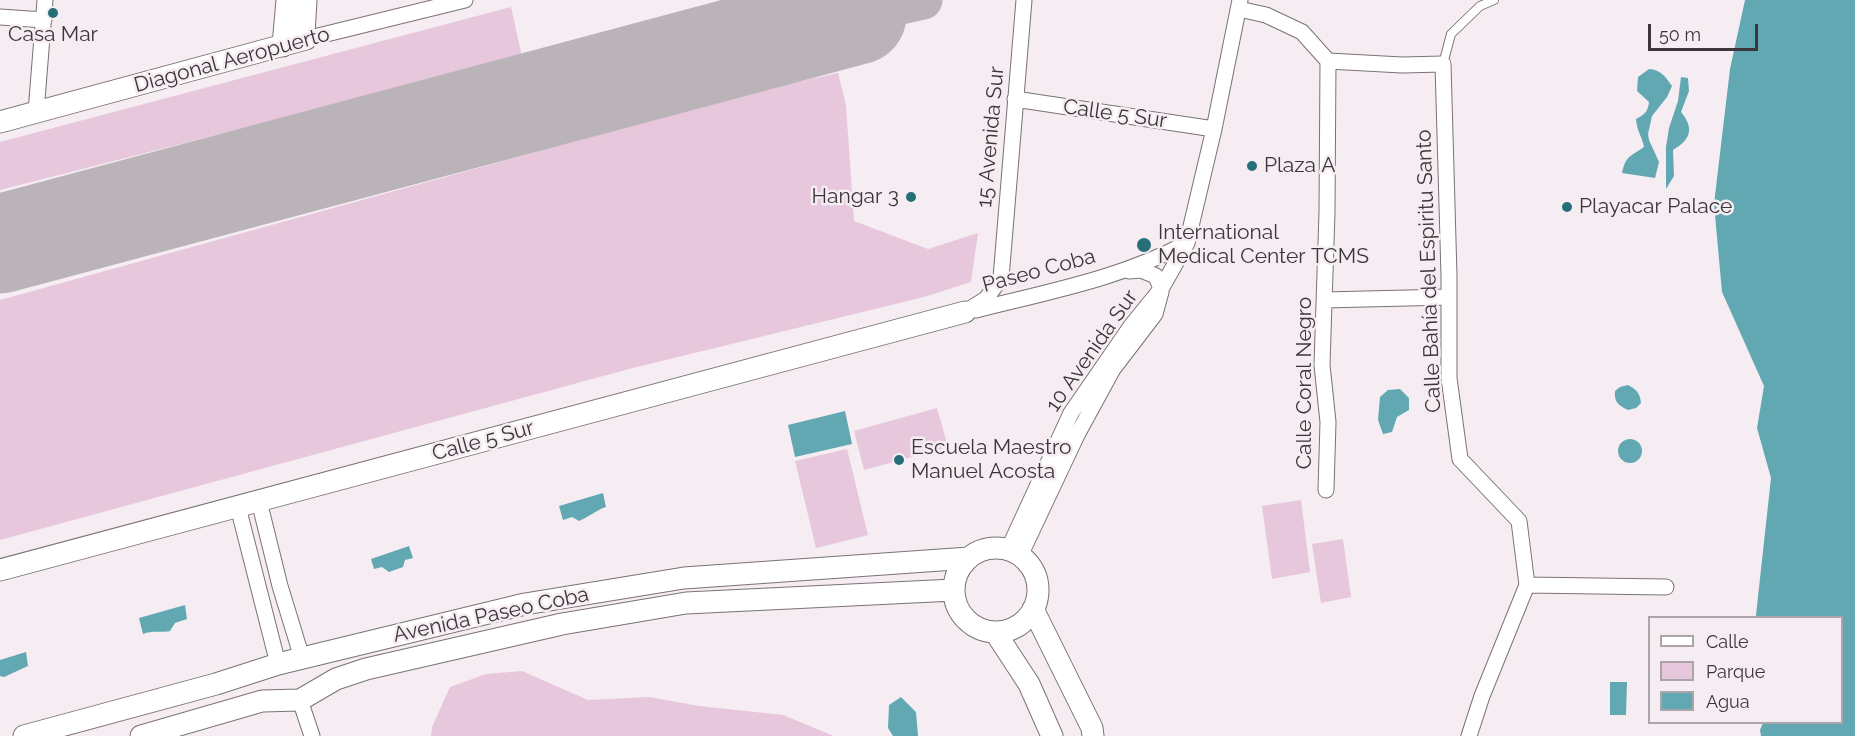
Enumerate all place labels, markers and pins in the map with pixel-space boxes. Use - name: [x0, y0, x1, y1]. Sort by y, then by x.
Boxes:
- marker: Casa Mar: [46, 6, 60, 20]
- place label: Casa Mar: [8, 22, 98, 48]
- place label: Plaza A: [1264, 153, 1336, 179]
- marker: Plaza A: [1245, 159, 1259, 173]
- place label: Hangar 3: [812, 184, 899, 210]
- marker: Hangar 3: [904, 190, 918, 204]
- place label: Playacar Palace: [1579, 194, 1732, 220]
- marker: Playacar Palace: [1560, 200, 1574, 214]
- place label: International Medical Center TCMS: [1158, 220, 1369, 270]
- marker: International Medical Center TCMS: [1135, 236, 1153, 254]
- place label: Escuela Maestro Manuel Acosta: [911, 435, 1072, 485]
- marker: Escuela Maestro Manuel Acosta: [892, 453, 906, 467]

